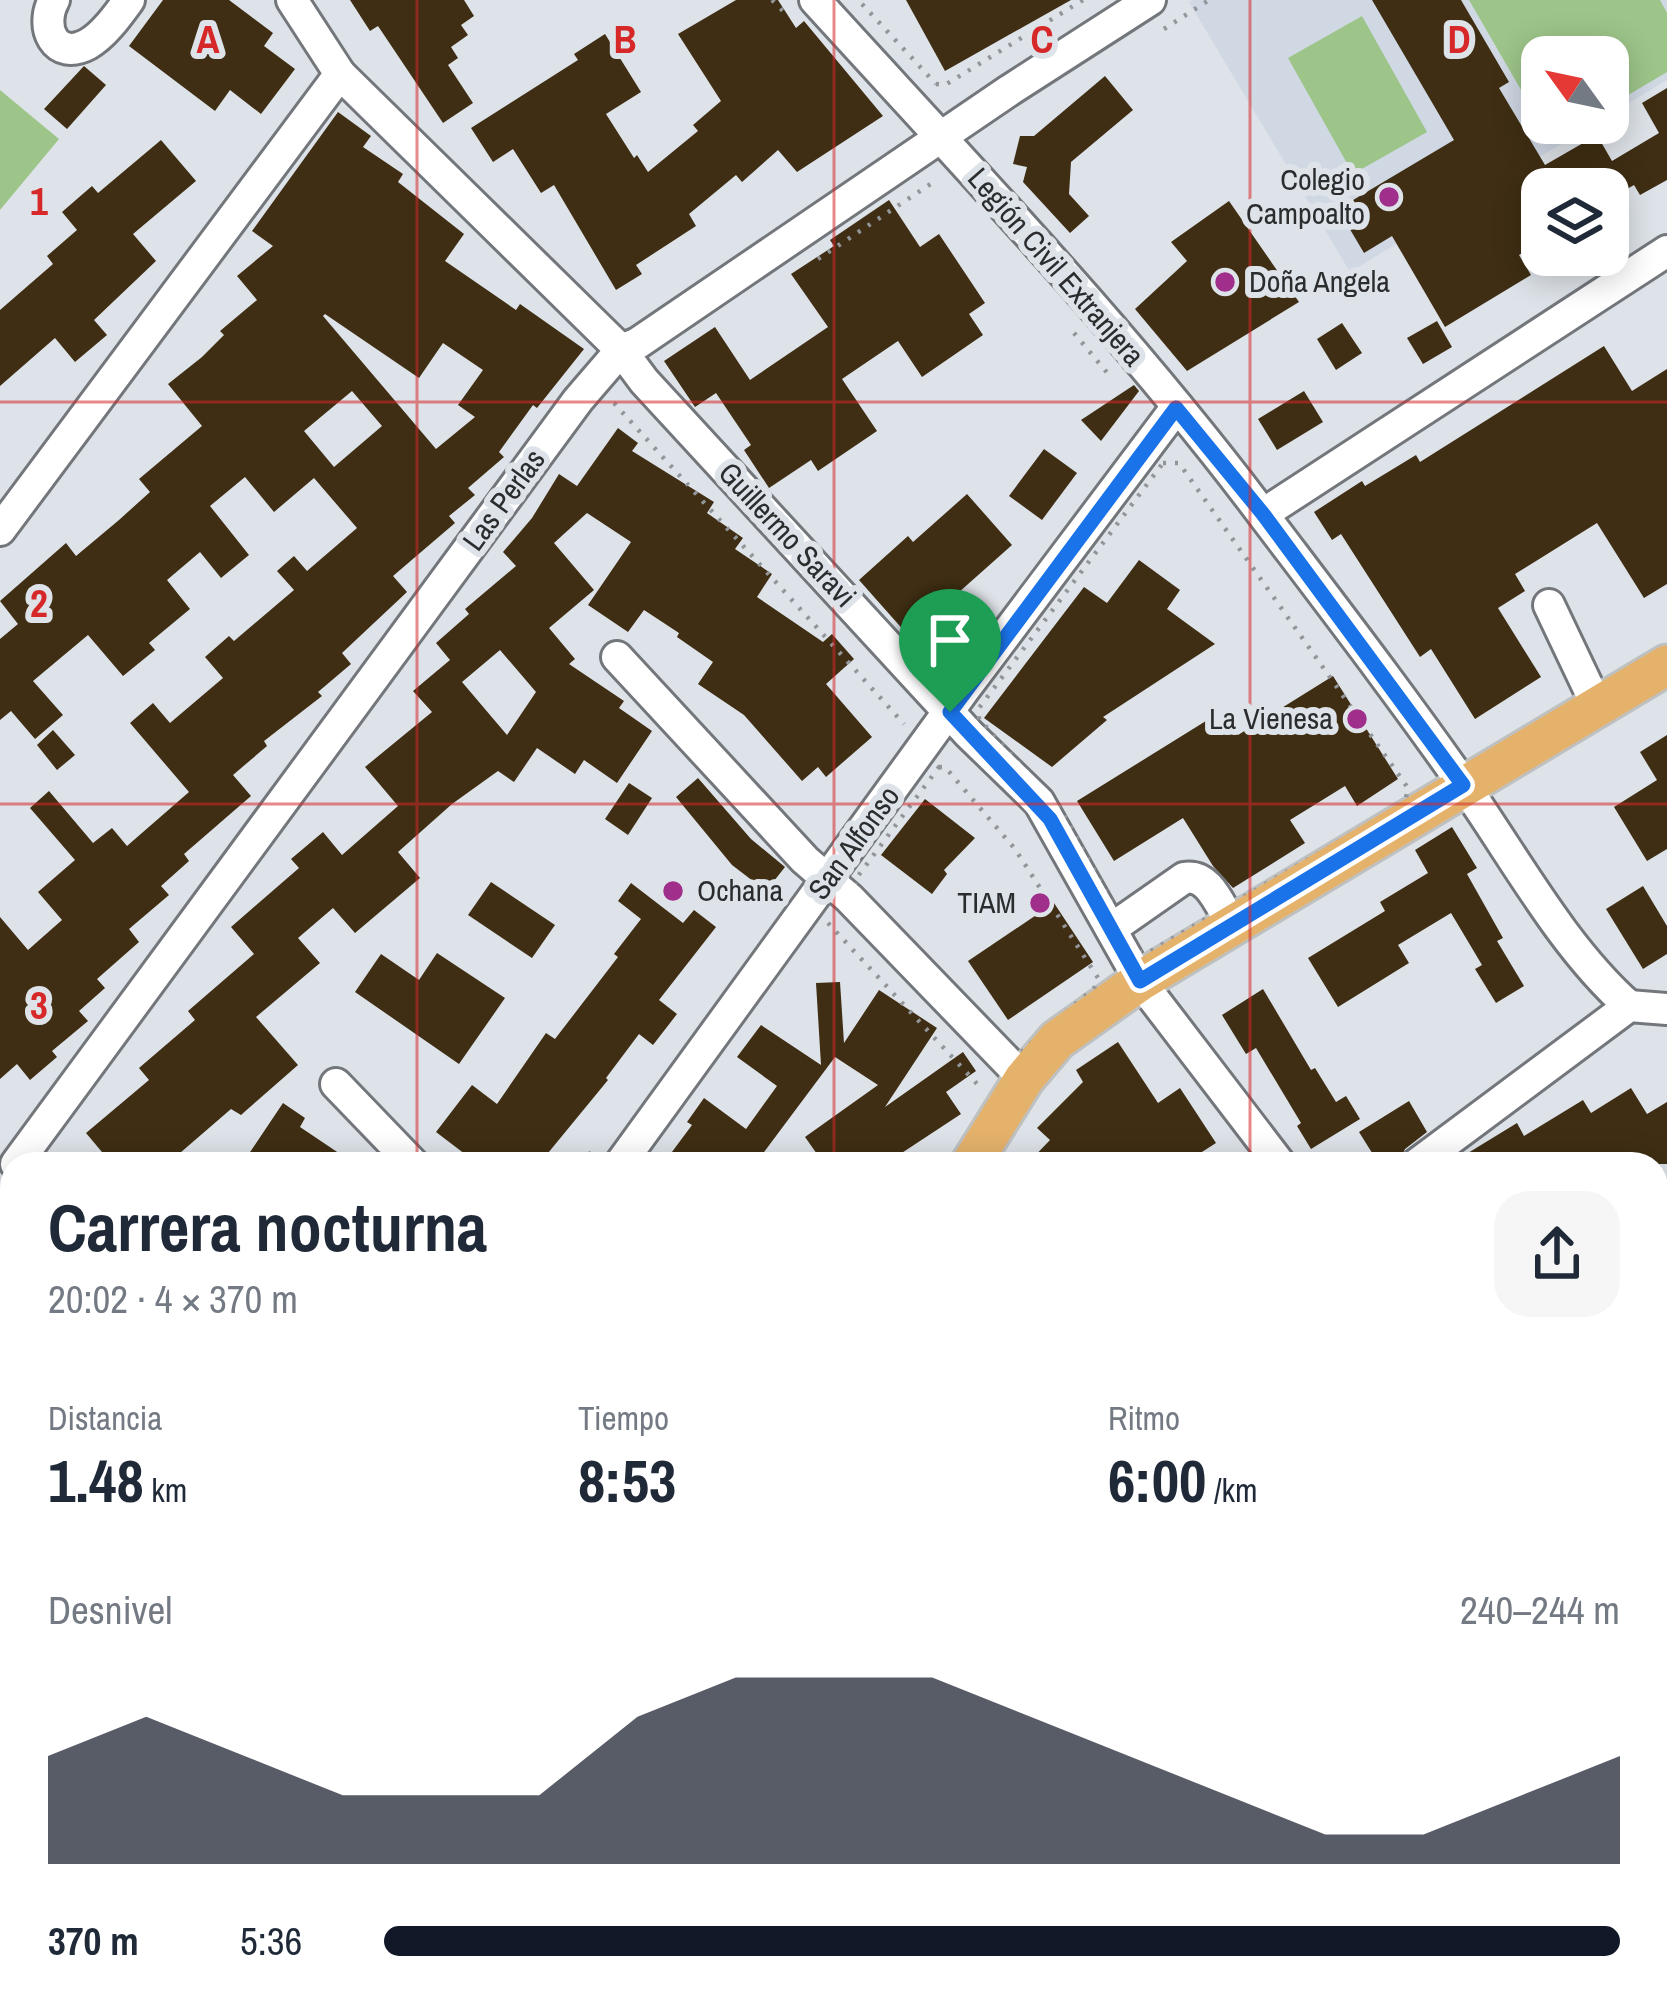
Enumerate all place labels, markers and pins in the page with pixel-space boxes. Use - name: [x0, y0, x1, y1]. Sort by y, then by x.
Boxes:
- place label: Colegio Campoalto: [1246, 159, 1365, 233]
- marker: Colegio Campoalto: [1376, 184, 1402, 210]
- place label: Doña Angela: [1249, 261, 1390, 301]
- marker: Doña Angela: [1212, 269, 1238, 295]
- pin: [899, 589, 1001, 712]
- place label: La Vienesa: [1209, 698, 1333, 738]
- marker: La Vienesa: [1344, 706, 1370, 732]
- place label: Ochana: [697, 870, 783, 910]
- marker: Ochana: [660, 878, 686, 904]
- place label: TIAM: [957, 882, 1016, 922]
- marker: TIAM: [1027, 890, 1053, 916]

